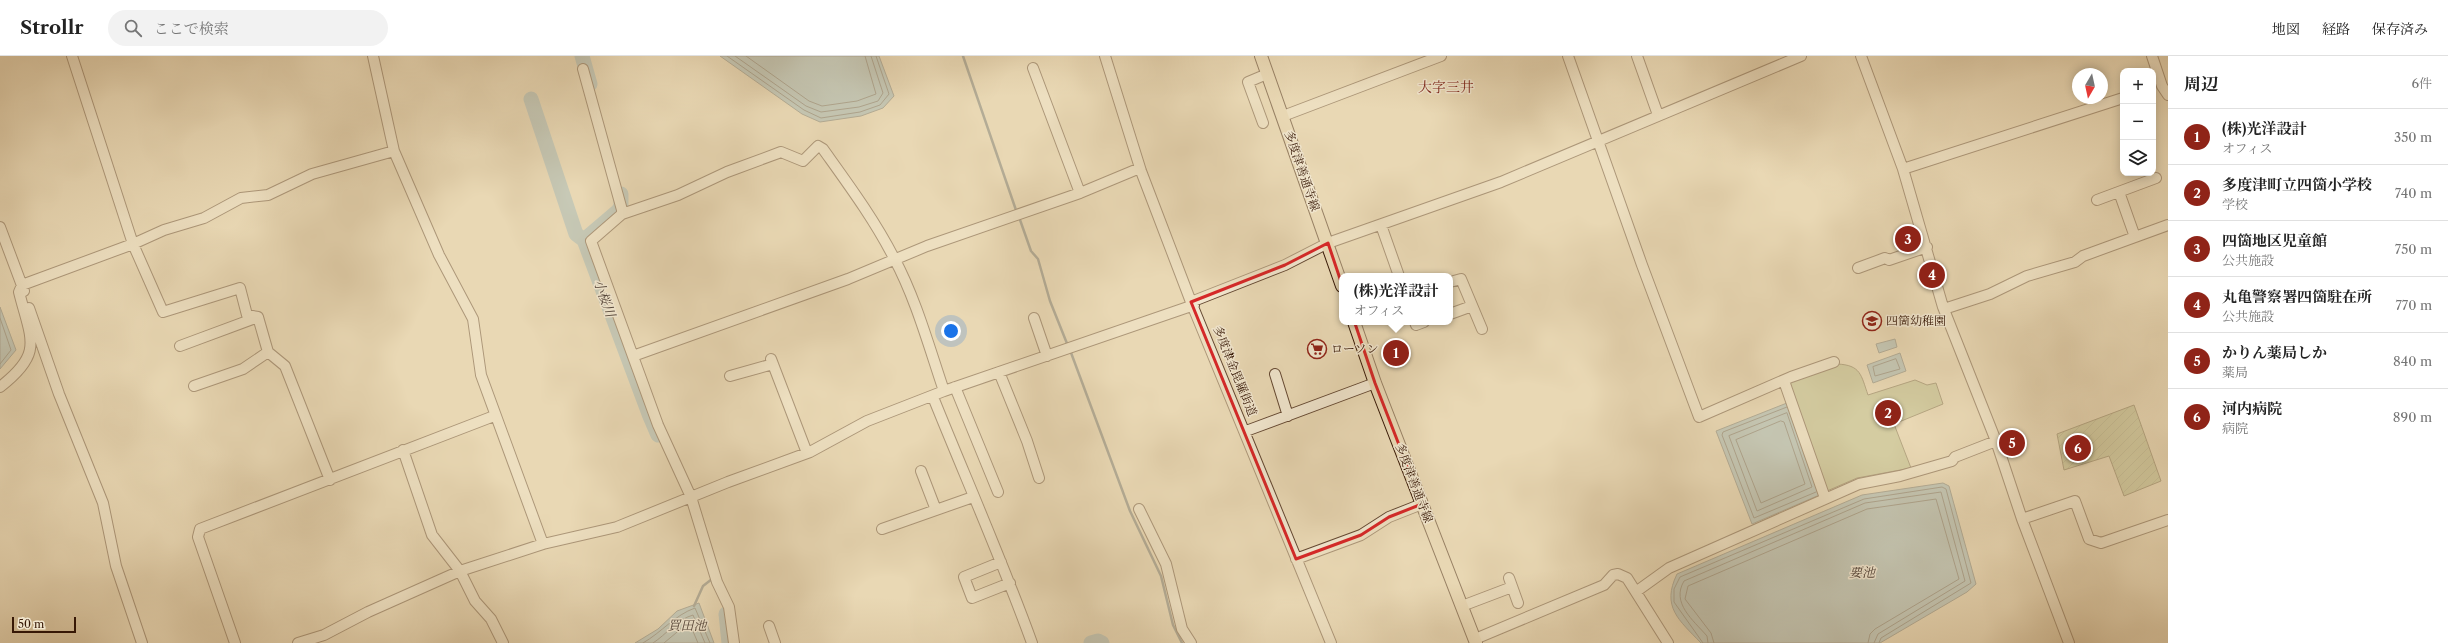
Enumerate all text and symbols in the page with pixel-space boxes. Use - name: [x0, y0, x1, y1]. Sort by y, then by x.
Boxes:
- search box: [108, 10, 388, 46]
- text: Strollr: [20, 16, 84, 39]
- icon: search: [122, 17, 144, 39]
- text: ここで検索: [154, 19, 229, 38]
- text: 地図: [2272, 20, 2300, 38]
- text: 経路: [2322, 20, 2350, 38]
- text: 保存済み: [2372, 20, 2428, 38]
- north arrow: [2072, 68, 2108, 104]
- map controls: [2120, 68, 2156, 176]
- button: +: [2120, 68, 2156, 104]
- text: 周辺: [2184, 74, 2218, 94]
- text: 6件: [2411, 75, 2432, 91]
- district label: 大字三井: [1418, 78, 1474, 96]
- button: −: [2120, 104, 2156, 140]
- text: (株)光洋設計: [2222, 119, 2306, 138]
- street label: 多度津善通寺線: [1282, 129, 1323, 213]
- text: 1: [2194, 129, 2200, 145]
- text: 350 m: [2394, 129, 2432, 145]
- button: layers: [2120, 140, 2156, 176]
- text: オフィス: [2222, 140, 2273, 156]
- text: 多度津町立四箇小学校: [2222, 175, 2372, 194]
- text: 2: [2193, 185, 2201, 201]
- text: 740 m: [2395, 185, 2432, 201]
- text: 学校: [2222, 196, 2248, 212]
- pin: 3: [1895, 224, 1921, 254]
- text: 四箇地区児童館: [2222, 231, 2327, 250]
- text: 3: [2193, 241, 2201, 257]
- text: 750 m: [2395, 241, 2432, 257]
- text: 公共施設: [2222, 252, 2274, 268]
- pin: 4: [1919, 260, 1945, 290]
- popup: [1339, 273, 1453, 325]
- water label: 小桜川: [591, 277, 620, 321]
- text: (株)光洋設計: [1354, 281, 1438, 300]
- text: 丸亀警察署四箇駐在所: [2222, 287, 2372, 306]
- text: 4: [2193, 297, 2201, 313]
- text: 770 m: [2395, 297, 2432, 313]
- text: オフィス: [1354, 302, 1404, 318]
- text: 公共施設: [2222, 308, 2274, 324]
- school or university icon: 四箇幼稚園: [1861, 310, 1883, 332]
- place label: 四箇幼稚園: [1886, 313, 1946, 328]
- your location: [941, 321, 961, 341]
- street label: 多度津金毘羅街道: [1211, 323, 1260, 418]
- supermarket icon: ローソン: [1306, 338, 1328, 360]
- pin: 1: [1383, 338, 1409, 368]
- place label: ローソン: [1331, 341, 1379, 356]
- text: かりん薬局しか: [2222, 343, 2327, 362]
- text: 5: [2193, 353, 2201, 369]
- text: 840 m: [2393, 353, 2432, 369]
- text: 薬局: [2222, 364, 2248, 380]
- pin: 2: [1875, 398, 1901, 428]
- text: 河内病院: [2222, 399, 2282, 418]
- text: 6: [2193, 409, 2201, 425]
- text: 890 m: [2393, 409, 2432, 425]
- text: 病院: [2222, 420, 2248, 436]
- pin: 5: [1999, 428, 2025, 458]
- pin: 6: [2065, 433, 2091, 463]
- street label: 多度津善通寺線: [1392, 441, 1437, 525]
- water label: 要池: [1849, 564, 1877, 580]
- scale bar: [12, 615, 76, 634]
- text: 50 m: [18, 617, 44, 631]
- water label: 買田池: [667, 617, 708, 633]

